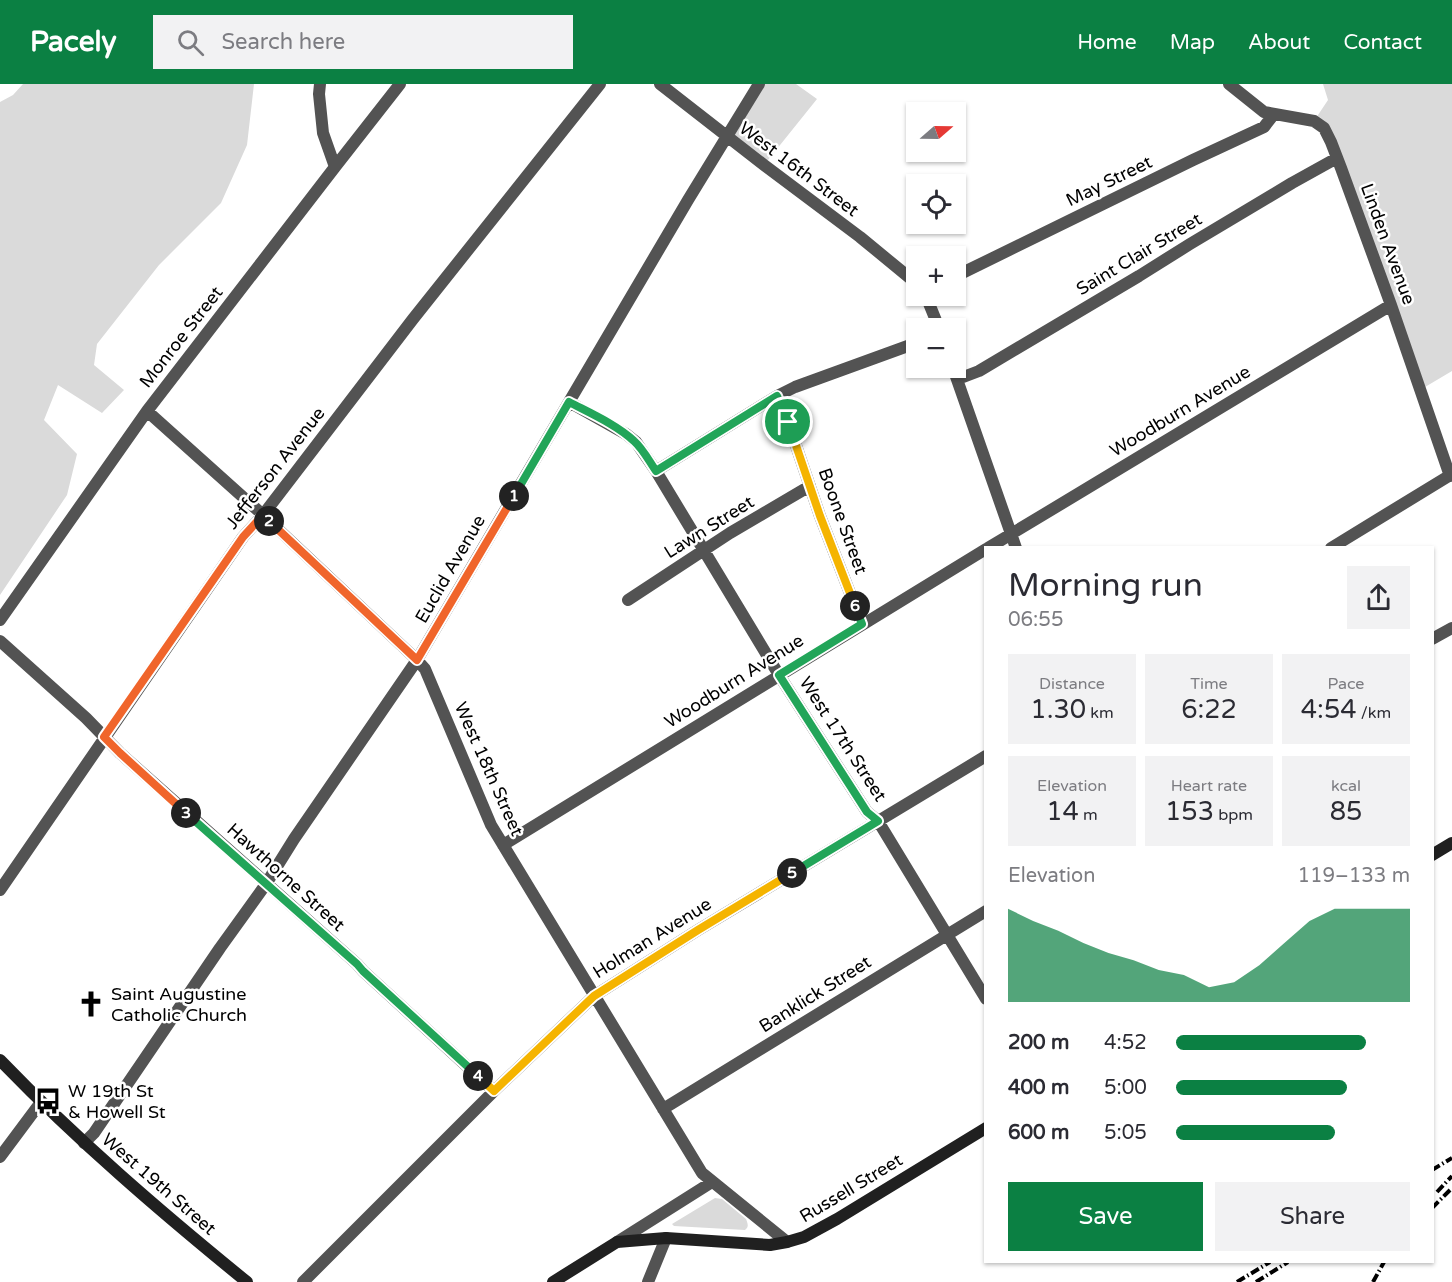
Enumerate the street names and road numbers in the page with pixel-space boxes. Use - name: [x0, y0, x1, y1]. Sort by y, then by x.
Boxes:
- street label: West 16th Street: [735, 117, 863, 221]
- street label: May Street: [1062, 151, 1156, 211]
- street label: Linden Avenue: [1356, 180, 1420, 308]
- street label: Saint Clair Street: [1072, 208, 1206, 300]
- street label: Monroe Street: [134, 282, 228, 392]
- street label: Woodburn Avenue: [1106, 360, 1254, 462]
- street label: Jefferson Avenue: [221, 403, 329, 533]
- street label: Boone Street: [814, 465, 872, 577]
- street label: Lawn Street: [660, 491, 758, 563]
- street label: Euclid Avenue: [410, 511, 490, 627]
- street label: Woodburn Avenue: [660, 629, 808, 733]
- street label: West 17th Street: [794, 673, 892, 806]
- street label: West 18th Street: [450, 699, 528, 839]
- street label: Hawthorne Street: [222, 818, 350, 936]
- street label: Holman Avenue: [589, 893, 715, 983]
- street label: Banklick Street: [755, 951, 875, 1037]
- street label: West 19th Street: [97, 1128, 221, 1240]
- street label: Russell Street: [795, 1149, 907, 1227]

